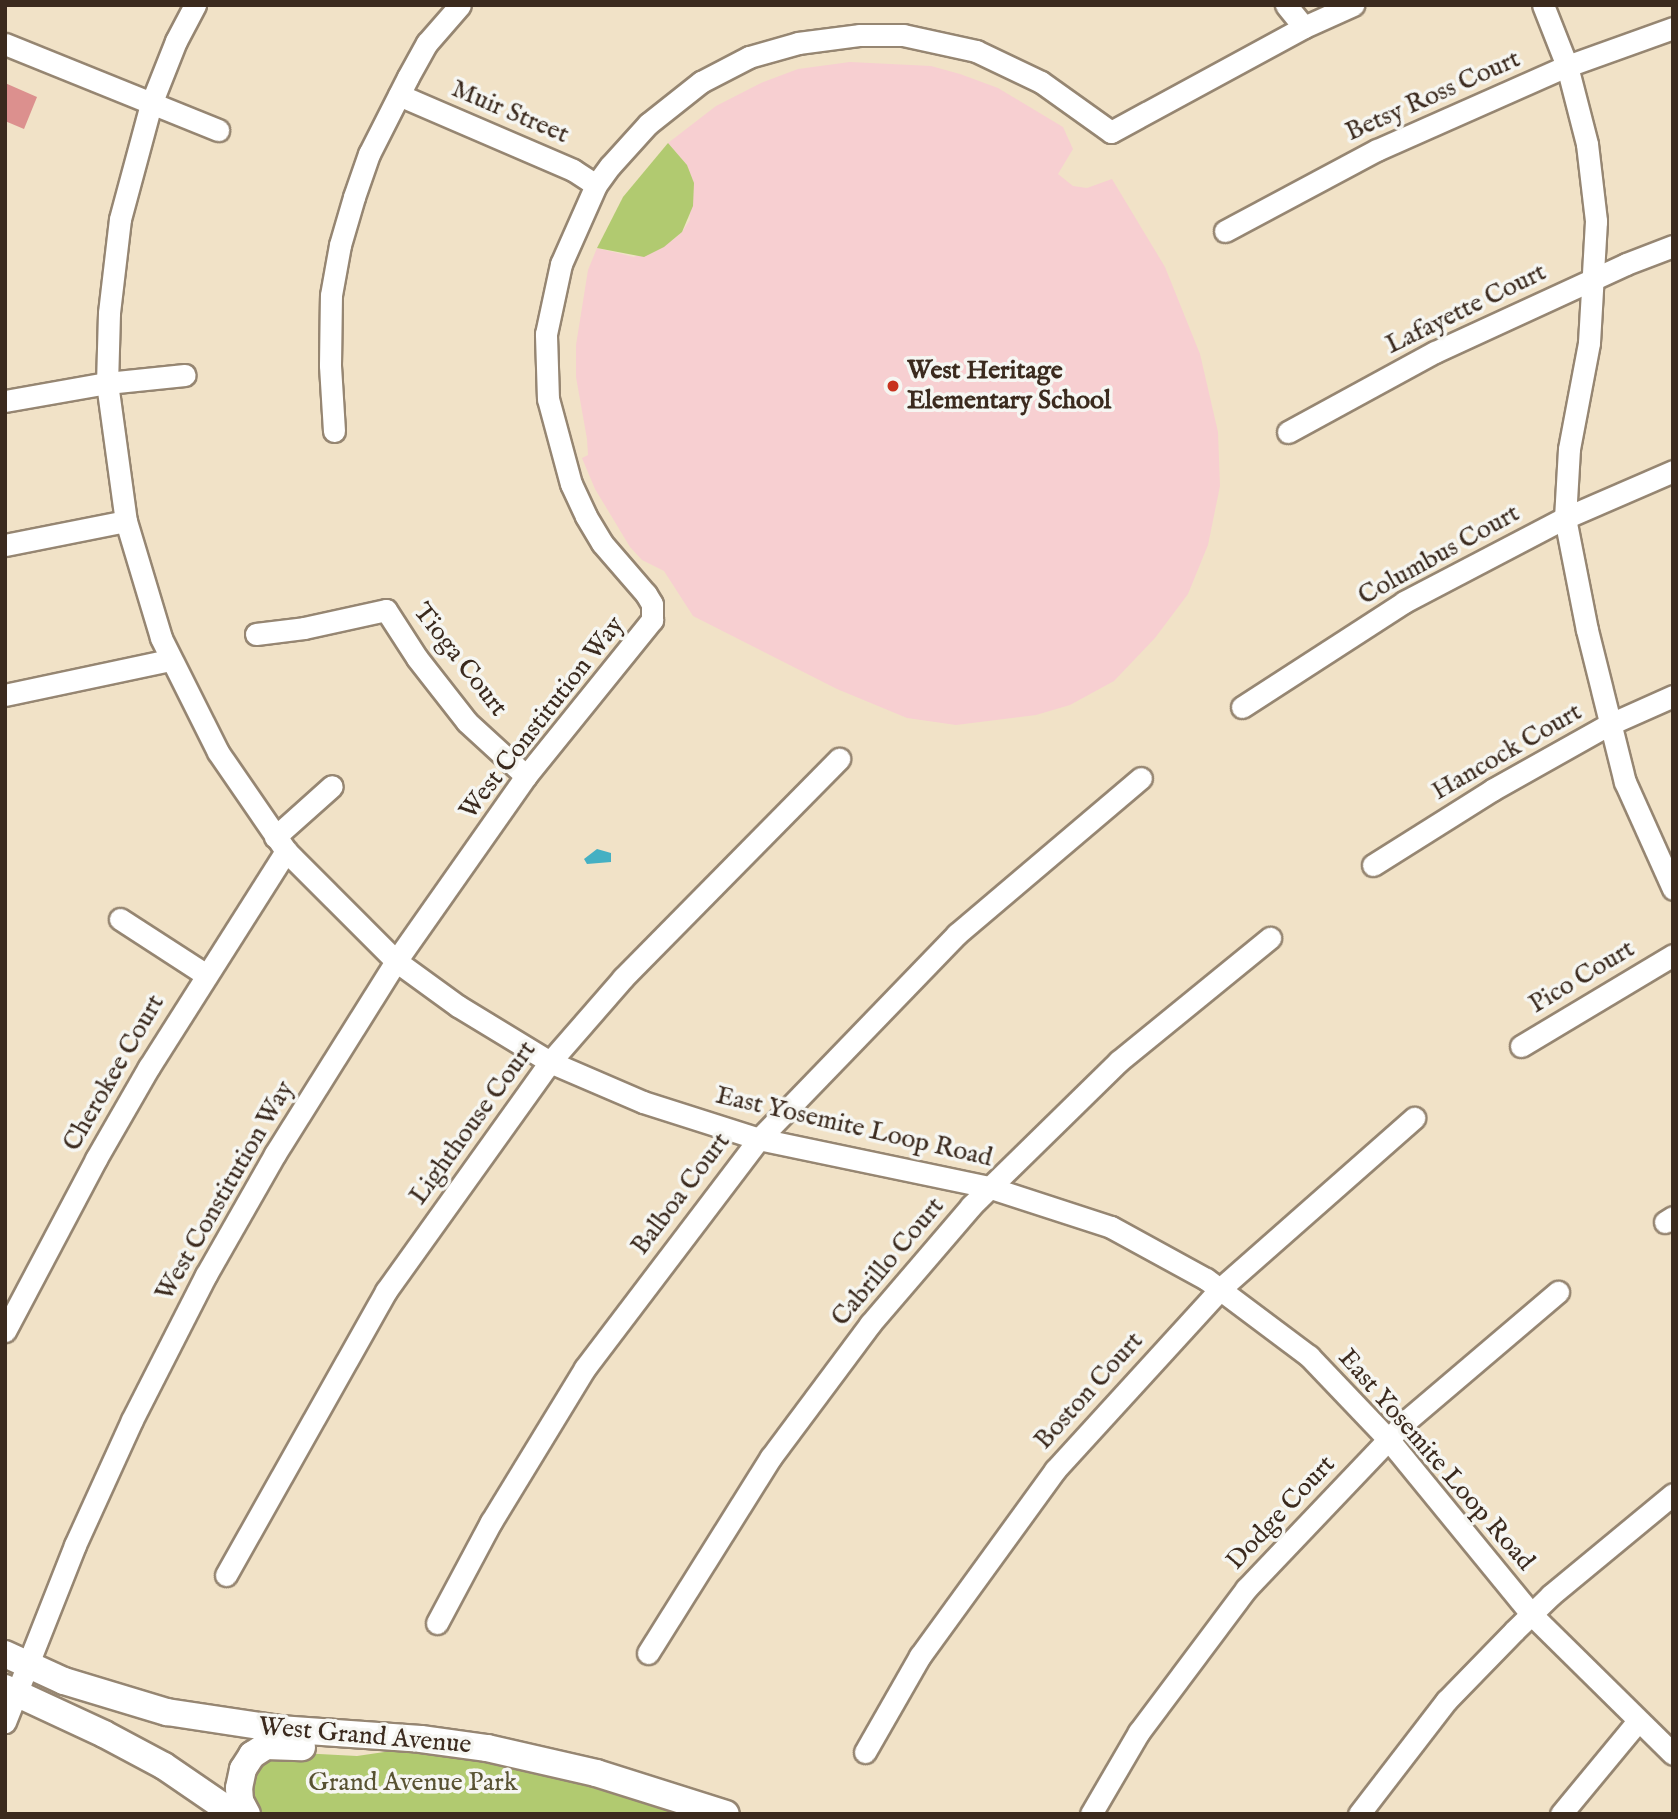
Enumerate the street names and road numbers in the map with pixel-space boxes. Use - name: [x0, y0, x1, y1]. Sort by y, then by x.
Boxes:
- street label: Betsy Ross Court: [1341, 44, 1525, 148]
- street label: Muir Street: [447, 73, 573, 151]
- street label: Lafayette Court: [1381, 257, 1551, 361]
- street label: Columbus Court: [1353, 498, 1525, 612]
- street label: Tioga Court: [406, 597, 514, 723]
- street label: West Constitution Way: [453, 610, 631, 826]
- street label: Hancock Court: [1427, 697, 1587, 807]
- street label: Pico Court: [1524, 933, 1640, 1021]
- street label: Cherokee Court: [57, 989, 171, 1157]
- street label: Lighthouse Court: [403, 1035, 543, 1211]
- street label: West Constitution Way: [149, 1075, 301, 1307]
- street label: East Yosemite Loop Road: [713, 1080, 995, 1174]
- street label: Balboa Court: [625, 1127, 737, 1261]
- street label: Cabrillo Court: [825, 1191, 951, 1333]
- street label: Boston Court: [1028, 1326, 1150, 1456]
- street label: East Yosemite Loop Road: [1331, 1343, 1541, 1577]
- street label: Dodge Court: [1220, 1449, 1342, 1577]
- street label: West Grand Avenue: [257, 1711, 473, 1761]

